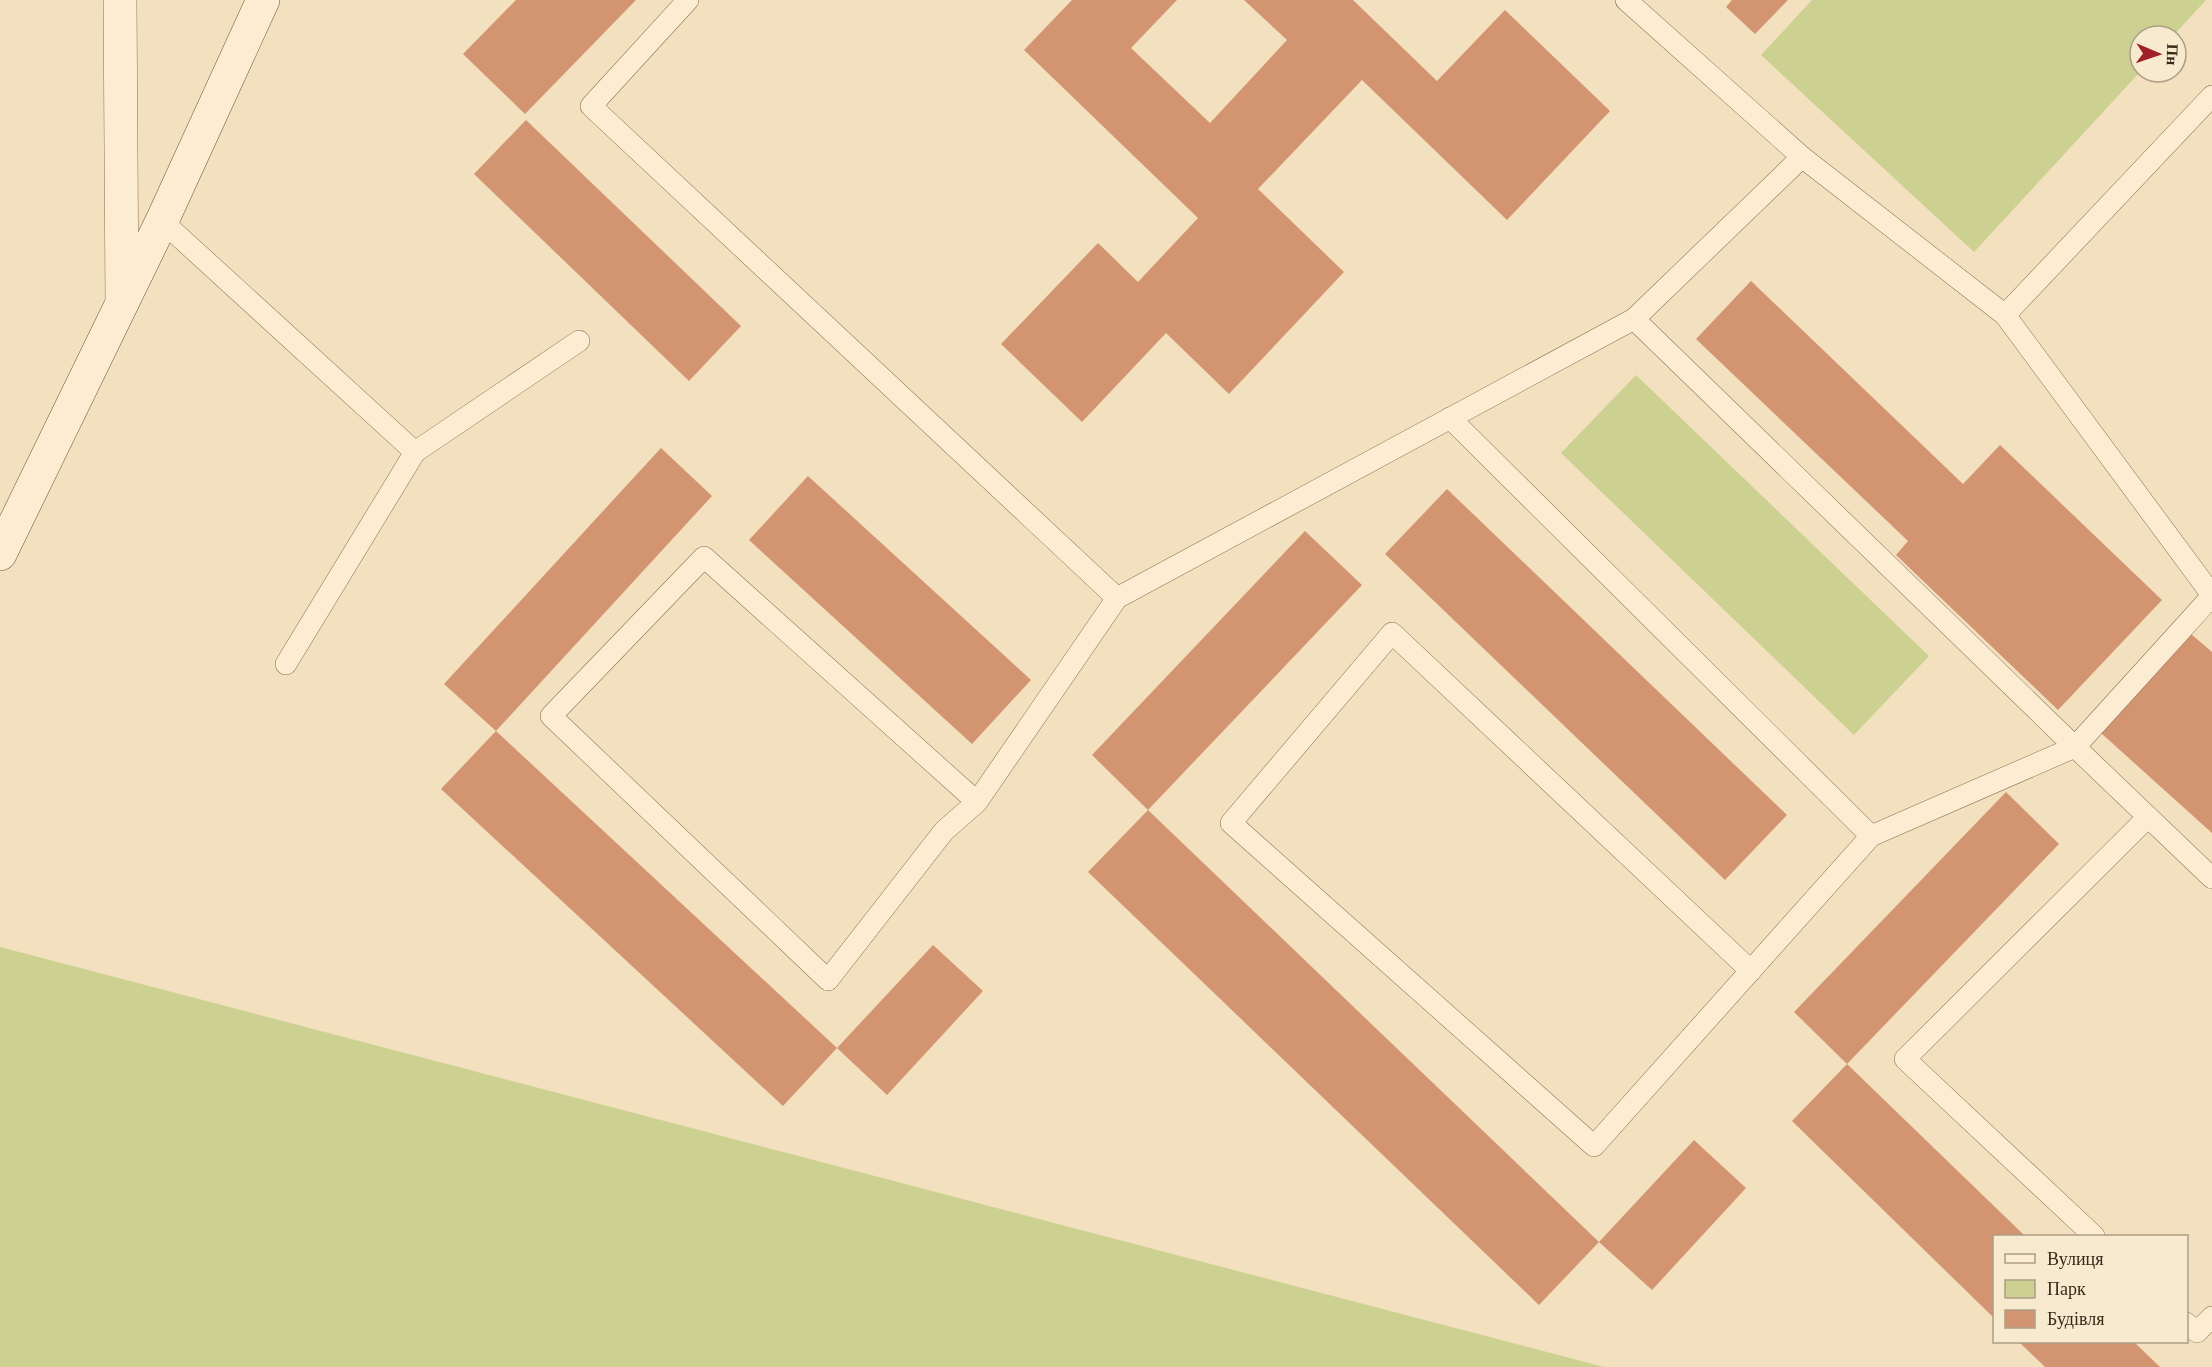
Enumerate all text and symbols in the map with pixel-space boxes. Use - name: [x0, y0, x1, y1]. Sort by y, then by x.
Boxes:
- north arrow: [2128, 24, 2188, 84]
- text: Пн: [2164, 43, 2181, 66]
- legend: [1993, 1235, 2188, 1343]
- text: Вулиця: [2047, 1249, 2104, 1269]
- text: Парк: [2047, 1279, 2086, 1299]
- text: Будівля: [2047, 1309, 2104, 1329]

